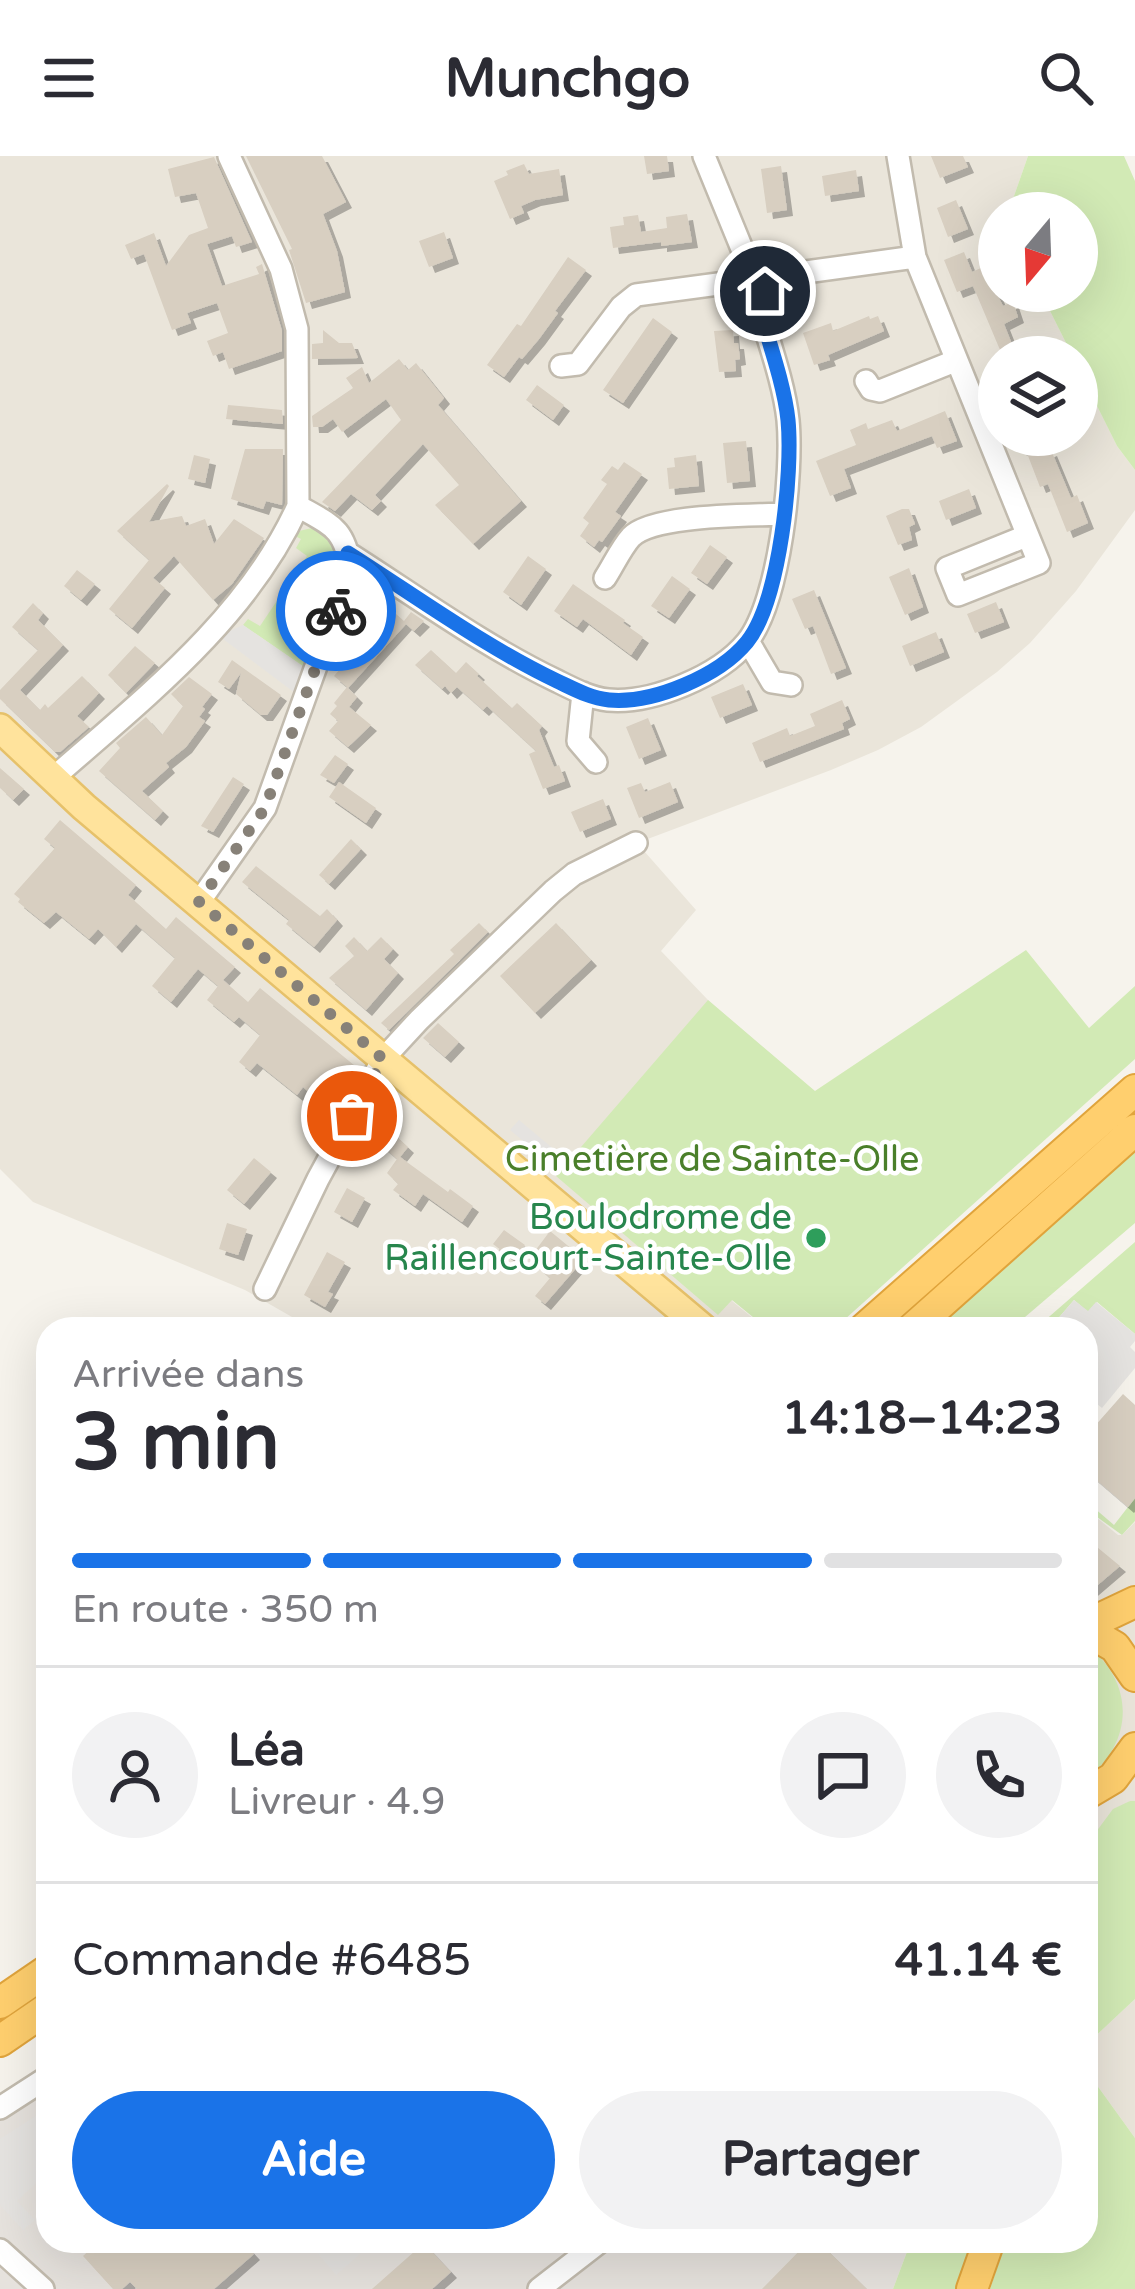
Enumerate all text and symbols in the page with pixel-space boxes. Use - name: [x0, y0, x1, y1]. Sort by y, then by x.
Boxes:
- icon: menu: [36, 45, 102, 111]
- icon: search: [1033, 45, 1099, 111]
- text: Munchgo: [445, 46, 690, 111]
- north arrow: [978, 192, 1098, 312]
- map controls: [978, 192, 1098, 456]
- pin: [714, 240, 816, 342]
- icon: home: [732, 258, 798, 324]
- button: layers: [978, 336, 1098, 456]
- courier: [276, 551, 396, 671]
- icon: bike: [303, 578, 369, 644]
- pin: [301, 1065, 403, 1167]
- icon: bag: [319, 1083, 385, 1149]
- park label: Cimetière de Sainte-Olle: [505, 1138, 919, 1181]
- place label: Boulodrome de Raillencourt-Sainte-Olle: [384, 1196, 792, 1280]
- marker: Boulodrome de Raillencourt-Sainte-Olle: [803, 1225, 829, 1251]
- text: Arrivée dans: [72, 1351, 304, 1398]
- text: 14:18–14:23: [782, 1392, 1062, 1446]
- text: 3 min: [72, 1396, 280, 1490]
- text: En route · 350 m: [72, 1586, 379, 1633]
- button: person: [72, 1712, 198, 1838]
- button: chat: [780, 1712, 906, 1838]
- button: phone: [936, 1712, 1062, 1838]
- text: Léa: [228, 1724, 305, 1778]
- text: Livreur · 4.9: [228, 1778, 446, 1825]
- text: Commande #6485: [72, 1934, 471, 1988]
- text: 41.14 €: [895, 1934, 1062, 1988]
- button: Aide: [72, 2091, 555, 2229]
- button: Partager: [579, 2091, 1062, 2229]

